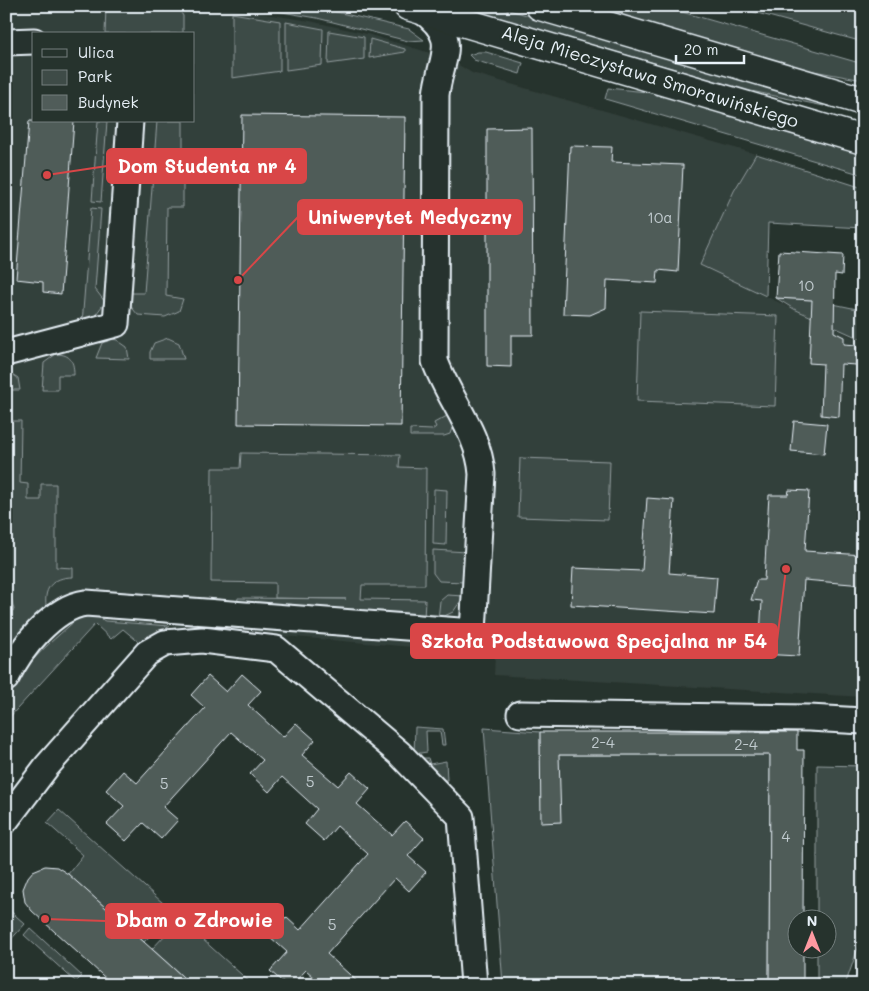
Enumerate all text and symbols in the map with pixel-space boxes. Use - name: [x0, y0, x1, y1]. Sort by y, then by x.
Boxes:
- street label: Aleja Mieczysława Smorawińskiego: [499, 19, 802, 133]
- legend: [32, 32, 195, 122]
- scale bar: [676, 32, 744, 64]
- text: 20 m: [684, 39, 718, 59]
- text: Ulica: [78, 42, 115, 62]
- text: Park: [78, 66, 112, 86]
- text: Budynek: [78, 92, 138, 112]
- callout: Dom Studenta nr 4: [107, 149, 306, 183]
- text: Dom Studenta nr 4: [117, 153, 297, 178]
- callout: Uniwerytet Medyczny: [298, 200, 522, 234]
- text: Uniwerytet Medyczny: [308, 204, 512, 229]
- house number: 10a: [647, 207, 673, 227]
- house number: 10: [798, 275, 814, 295]
- callout: Szkoła Podstawowa Specjalna nr 54: [411, 624, 777, 658]
- text: Szkoła Podstawowa Specjalna nr 54: [421, 628, 767, 653]
- house number: 2-4: [591, 732, 615, 752]
- house number: 2-4: [734, 734, 758, 754]
- house number: 5: [306, 771, 314, 791]
- house number: 5: [160, 773, 168, 793]
- house number: 4: [782, 826, 791, 846]
- callout: Dbam o Zdrowie: [106, 904, 283, 938]
- text: Dbam o Zdrowie: [116, 907, 273, 932]
- north arrow: [786, 908, 836, 958]
- text: N: [807, 911, 817, 930]
- house number: 5: [328, 914, 336, 934]

